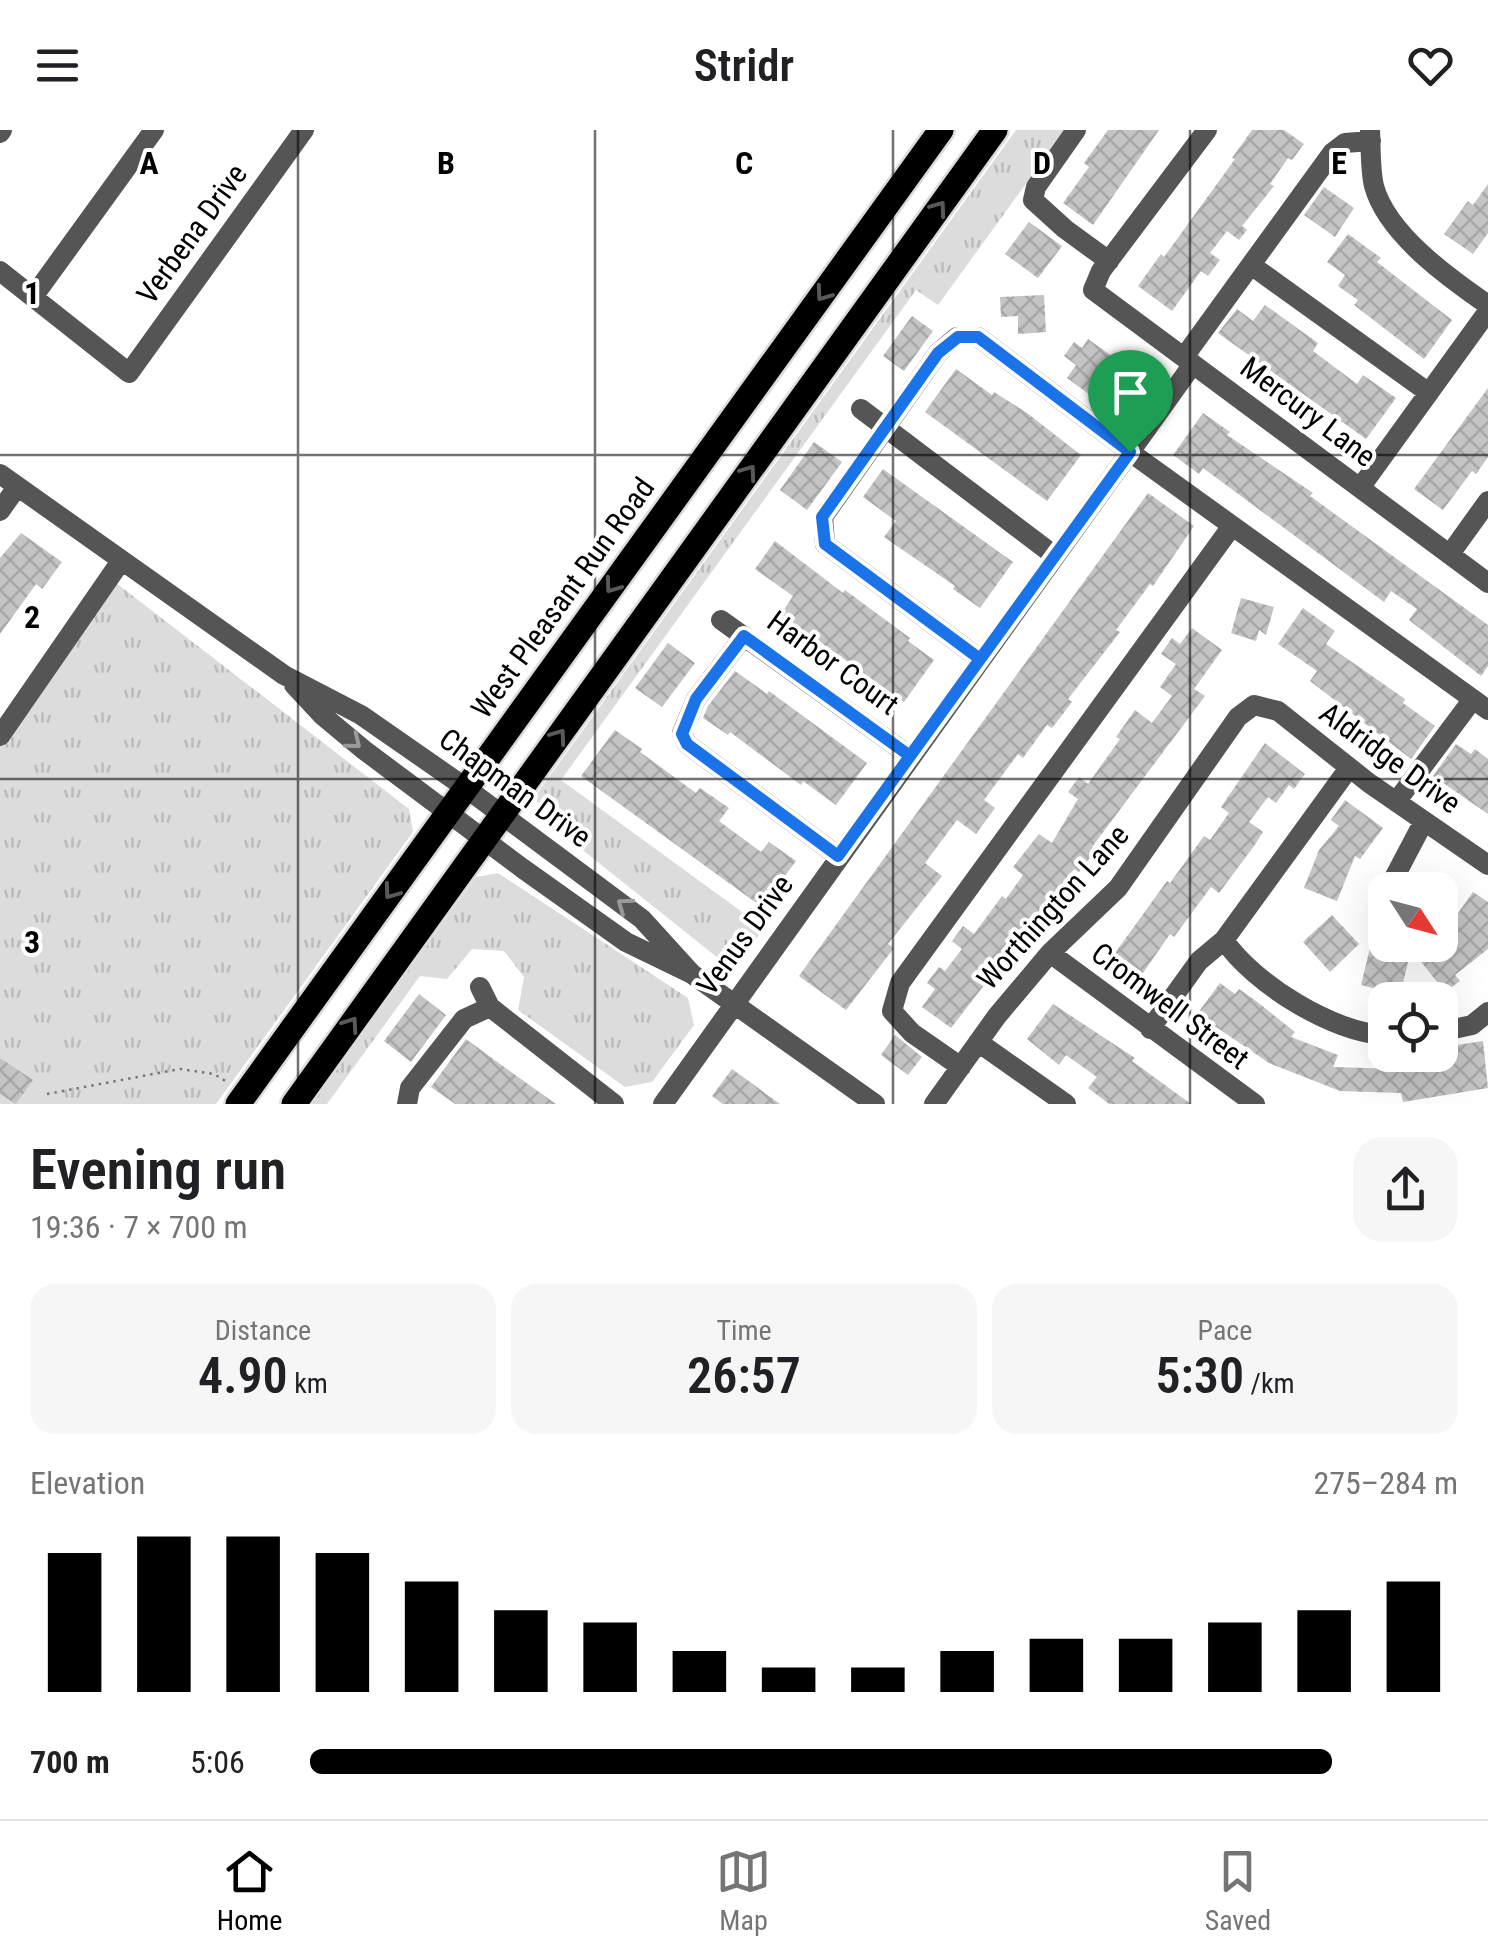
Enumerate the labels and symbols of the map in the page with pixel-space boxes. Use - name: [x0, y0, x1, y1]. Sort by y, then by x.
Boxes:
- text: A: [139, 144, 159, 182]
- text: B: [437, 144, 455, 182]
- text: C: [735, 144, 753, 182]
- text: D: [1033, 144, 1051, 182]
- text: E: [1331, 144, 1347, 182]
- street label: Verbena Drive: [129, 157, 254, 310]
- one-way arrow: [926, 201, 945, 220]
- text: 1: [24, 274, 40, 312]
- one-way arrow: [817, 283, 834, 301]
- street label: Mercury Lane: [1234, 349, 1383, 474]
- pin: [1088, 350, 1173, 453]
- one-way arrow: [737, 465, 754, 483]
- street label: West Pleasant Run Road: [464, 471, 661, 725]
- one-way arrow: [606, 575, 624, 593]
- text: 2: [24, 598, 40, 636]
- street label: Harbor Court: [761, 603, 906, 722]
- street label: Aldridge Drive: [1313, 695, 1468, 820]
- street label: Chapman Drive: [433, 721, 598, 854]
- one-way arrow: [547, 729, 565, 747]
- one-way arrow: [343, 730, 361, 748]
- street label: Worthington Lane: [970, 817, 1136, 996]
- street label: Venus Drive: [689, 868, 800, 1001]
- north arrow: [1368, 872, 1458, 962]
- one-way arrow: [385, 881, 403, 899]
- one-way arrow: [617, 900, 635, 917]
- text: 3: [24, 923, 40, 961]
- street label: Cromwell Street: [1085, 935, 1256, 1076]
- one-way arrow: [339, 1017, 357, 1036]

